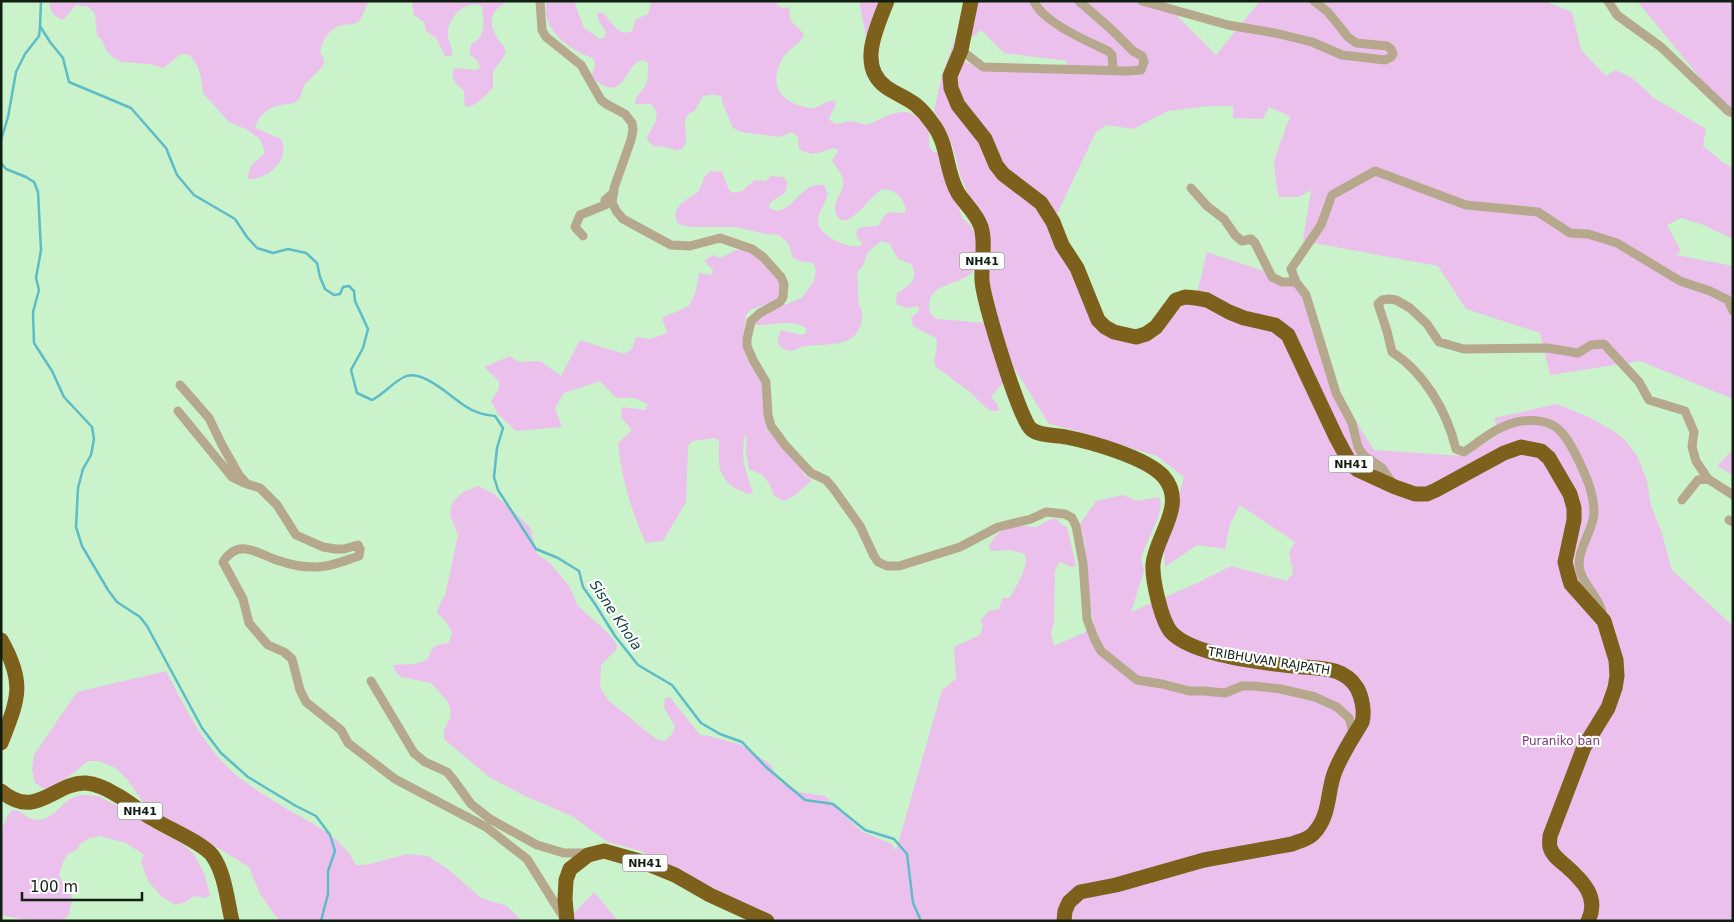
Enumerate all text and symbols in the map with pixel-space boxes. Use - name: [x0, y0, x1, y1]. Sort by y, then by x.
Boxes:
- road number: NH41: [960, 252, 1004, 270]
- road number: NH41: [1328, 456, 1374, 472]
- water label: Sisne Khola: [587, 577, 645, 653]
- street label: TRIBHUVAN RAJPATH: [1206, 644, 1331, 678]
- park label: Puraniko ban: [1522, 734, 1600, 748]
- road number: NH41: [118, 802, 162, 819]
- road number: NH41: [622, 854, 668, 871]
- scale bar: [22, 870, 142, 902]
- text: 100 m: [30, 878, 78, 896]

